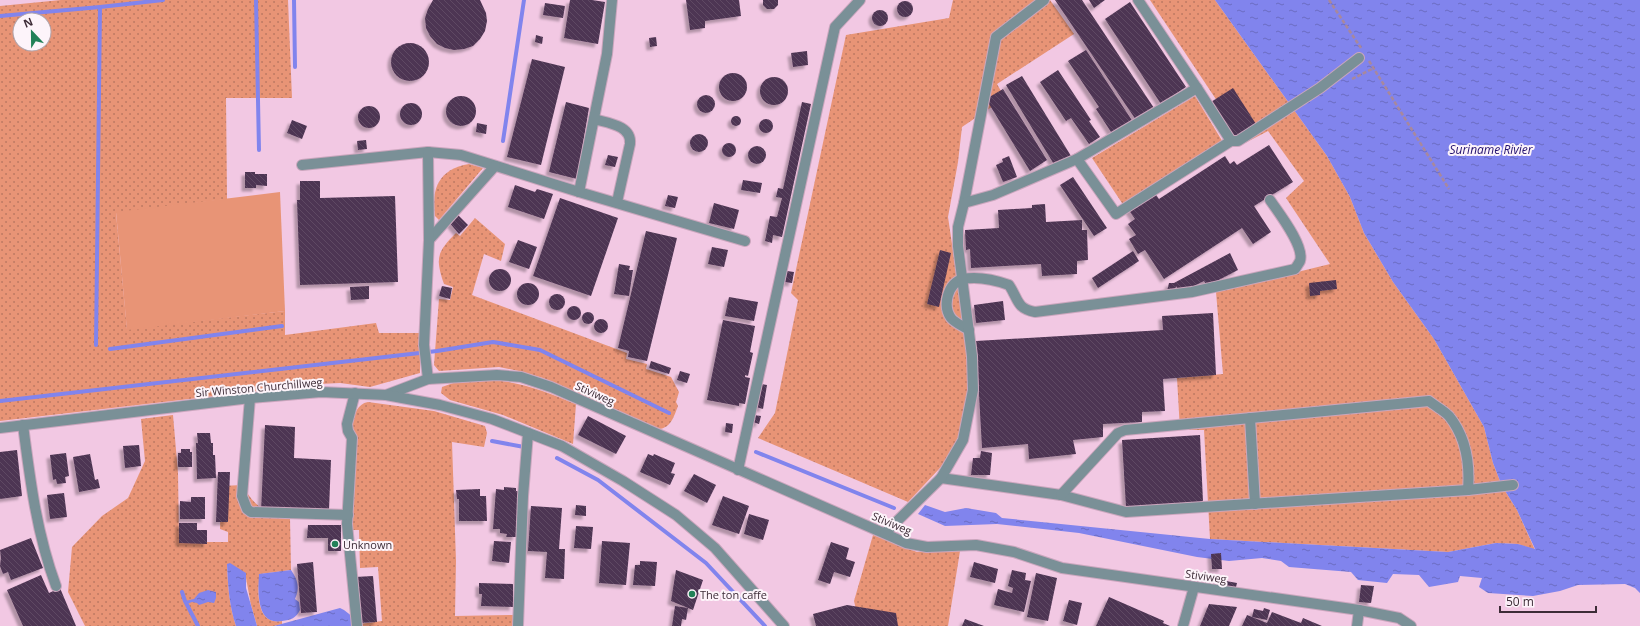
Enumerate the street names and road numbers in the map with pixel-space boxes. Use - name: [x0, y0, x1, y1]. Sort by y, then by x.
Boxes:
- street label: Sir Winston Churchillweg: [195, 374, 323, 400]
- street label: Stiviweg: [573, 378, 617, 408]
- street label: Stiviweg: [870, 508, 914, 538]
- street label: Stiviweg: [1184, 566, 1228, 586]

